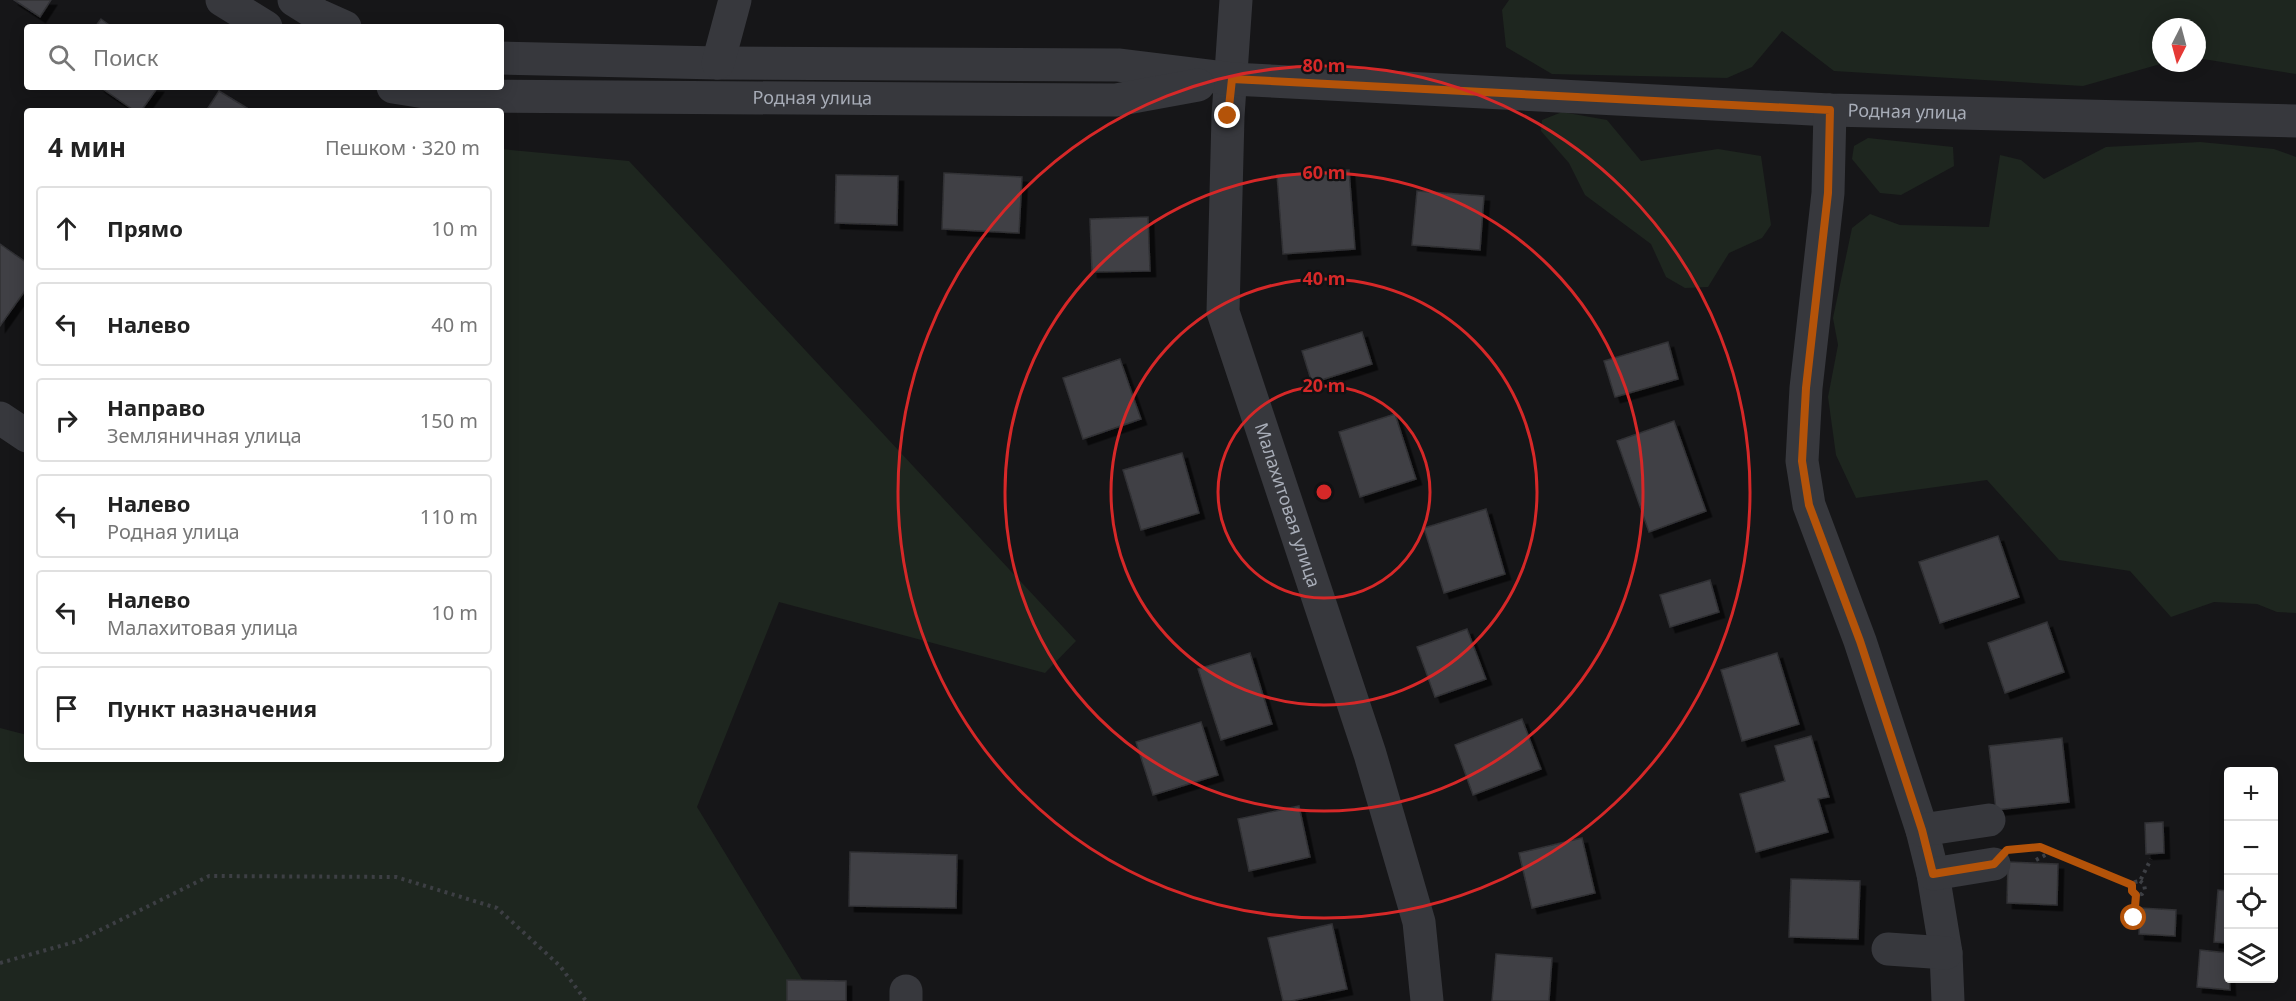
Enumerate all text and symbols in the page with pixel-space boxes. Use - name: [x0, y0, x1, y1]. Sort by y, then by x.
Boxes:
- north arrow: [2152, 18, 2206, 72]
- search box: [24, 24, 504, 90]
- icon: search: [45, 41, 78, 74]
- text: Поиск: [93, 42, 158, 72]
- text: 80 m: [1303, 53, 1345, 77]
- street label: Родная улица: [753, 85, 872, 110]
- street label: Родная улица: [1847, 97, 1967, 124]
- route end: [1214, 102, 1240, 128]
- text: 4 мин: [48, 129, 126, 165]
- text: Пешком · 320 m: [325, 134, 480, 161]
- text: 60 m: [1303, 160, 1345, 184]
- icon: ahead: [50, 212, 83, 245]
- text: Прямо: [107, 213, 183, 243]
- text: 10 m: [431, 215, 478, 242]
- text: 40 m: [1303, 266, 1345, 290]
- icon: left: [50, 308, 83, 341]
- text: Налево: [107, 309, 190, 339]
- text: 40 m: [431, 311, 478, 338]
- text: 20 m: [1303, 373, 1345, 397]
- text: Направо: [107, 392, 205, 422]
- icon: right: [50, 404, 83, 437]
- text: 150 m: [420, 407, 478, 434]
- street label: Малахитовая улица: [1250, 419, 1327, 590]
- text: Земляничная улица: [107, 422, 302, 449]
- centre of rings: [1314, 482, 1334, 502]
- text: Налево: [107, 488, 190, 518]
- icon: left: [50, 500, 83, 533]
- text: 110 m: [420, 503, 478, 530]
- text: Родная улица: [107, 518, 240, 545]
- text: Налево: [107, 584, 190, 614]
- icon: left: [50, 596, 83, 629]
- text: 10 m: [431, 599, 478, 626]
- text: Малахитовая улица: [107, 614, 298, 641]
- icon: arrive: [50, 692, 83, 725]
- text: Пункт назначения: [107, 693, 317, 723]
- map controls: [2224, 767, 2278, 983]
- button: +: [2224, 767, 2278, 821]
- button: −: [2224, 821, 2278, 875]
- button: locate: [2224, 875, 2278, 929]
- route start: [2120, 904, 2146, 930]
- button: layers: [2224, 929, 2278, 983]

